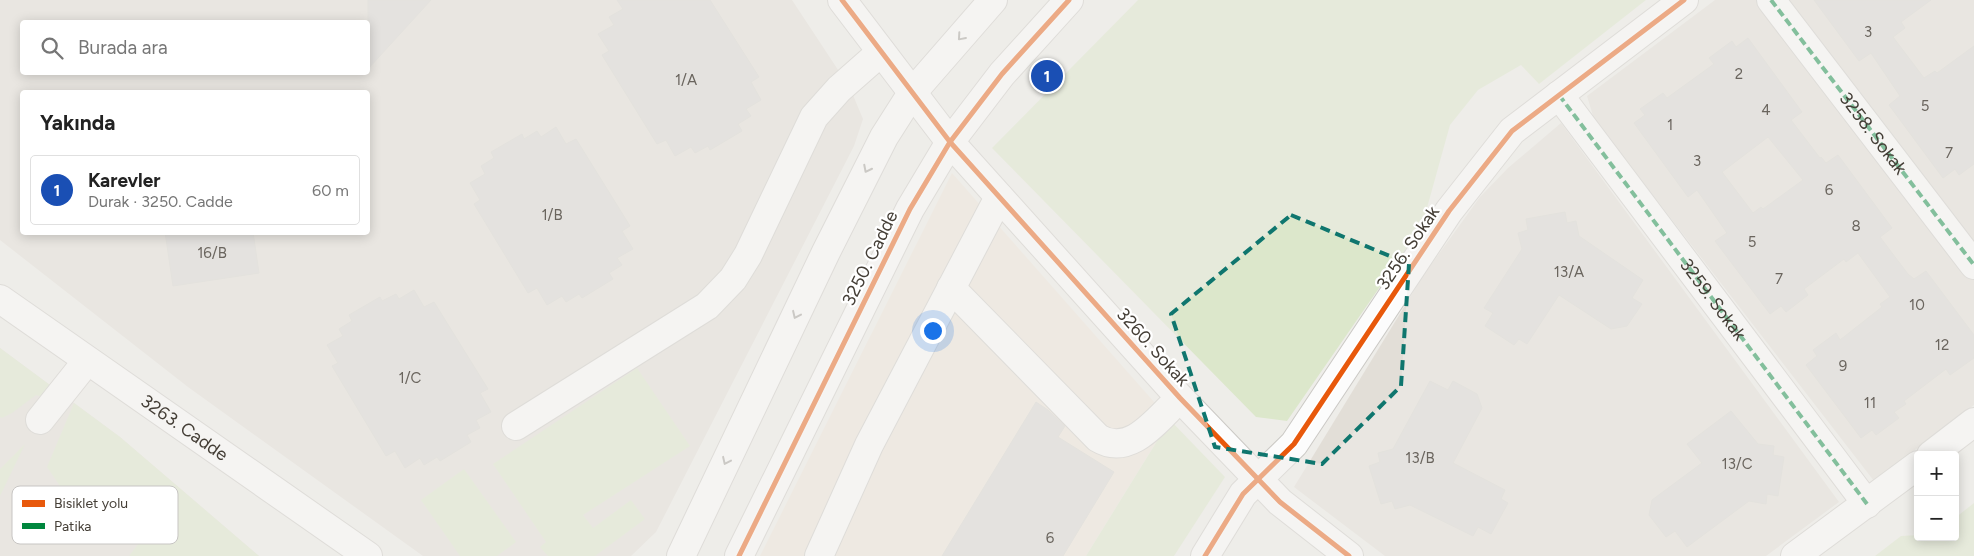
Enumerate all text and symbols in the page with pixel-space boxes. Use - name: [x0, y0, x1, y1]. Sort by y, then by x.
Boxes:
- search box: [20, 20, 370, 75]
- house number: 3: [1864, 23, 1872, 41]
- one-way arrow: [958, 31, 967, 40]
- icon: search: [38, 34, 66, 62]
- text: Burada ara: [78, 36, 168, 59]
- pin: 1: [1031, 57, 1063, 95]
- house number: 2: [1735, 65, 1743, 83]
- house number: 1/A: [675, 71, 697, 89]
- street label: 3258. Sokak: [1835, 88, 1912, 179]
- house number: 5: [1921, 97, 1929, 115]
- house number: 4: [1761, 101, 1771, 119]
- text: Yakında: [40, 110, 115, 135]
- house number: 1: [1667, 116, 1673, 134]
- house number: 7: [1945, 144, 1953, 162]
- house number: 3: [1693, 152, 1701, 170]
- one-way arrow: [863, 163, 873, 172]
- text: Karevler: [88, 169, 161, 192]
- text: 1: [54, 181, 60, 200]
- text: 60 m: [312, 181, 349, 200]
- house number: 6: [1825, 181, 1834, 199]
- text: Durak · 3250. Cadde: [88, 192, 233, 211]
- street label: 3256. Sokak: [1372, 202, 1444, 294]
- house number: 1/B: [541, 206, 563, 224]
- street label: 3250. Cadde: [838, 207, 903, 309]
- house number: 8: [1851, 217, 1861, 235]
- house number: 5: [1748, 233, 1756, 251]
- house number: 16/B: [197, 244, 227, 262]
- street label: 3259. Sokak: [1675, 254, 1751, 345]
- house number: 13/A: [1554, 263, 1584, 281]
- house number: 7: [1775, 270, 1783, 288]
- house number: 10: [1909, 296, 1925, 314]
- street label: 3260. Sokak: [1112, 303, 1194, 391]
- one-way arrow: [792, 309, 802, 318]
- your location: [920, 318, 946, 344]
- house number: 12: [1935, 336, 1949, 354]
- house number: 9: [1839, 357, 1847, 375]
- house number: 1/C: [399, 369, 422, 387]
- street label: 3263. Cadde: [137, 390, 232, 466]
- house number: 11: [1864, 394, 1876, 412]
- house number: 13/B: [1405, 449, 1435, 467]
- map controls: [1914, 451, 1959, 541]
- button: +: [1914, 451, 1959, 496]
- house number: 13/C: [1721, 455, 1753, 473]
- one-way arrow: [722, 456, 733, 465]
- legend: [12, 486, 178, 544]
- text: Bisiklet yolu: [54, 495, 128, 512]
- button: −: [1914, 496, 1959, 541]
- text: Patika: [54, 518, 91, 535]
- house number: 6: [1046, 529, 1055, 547]

